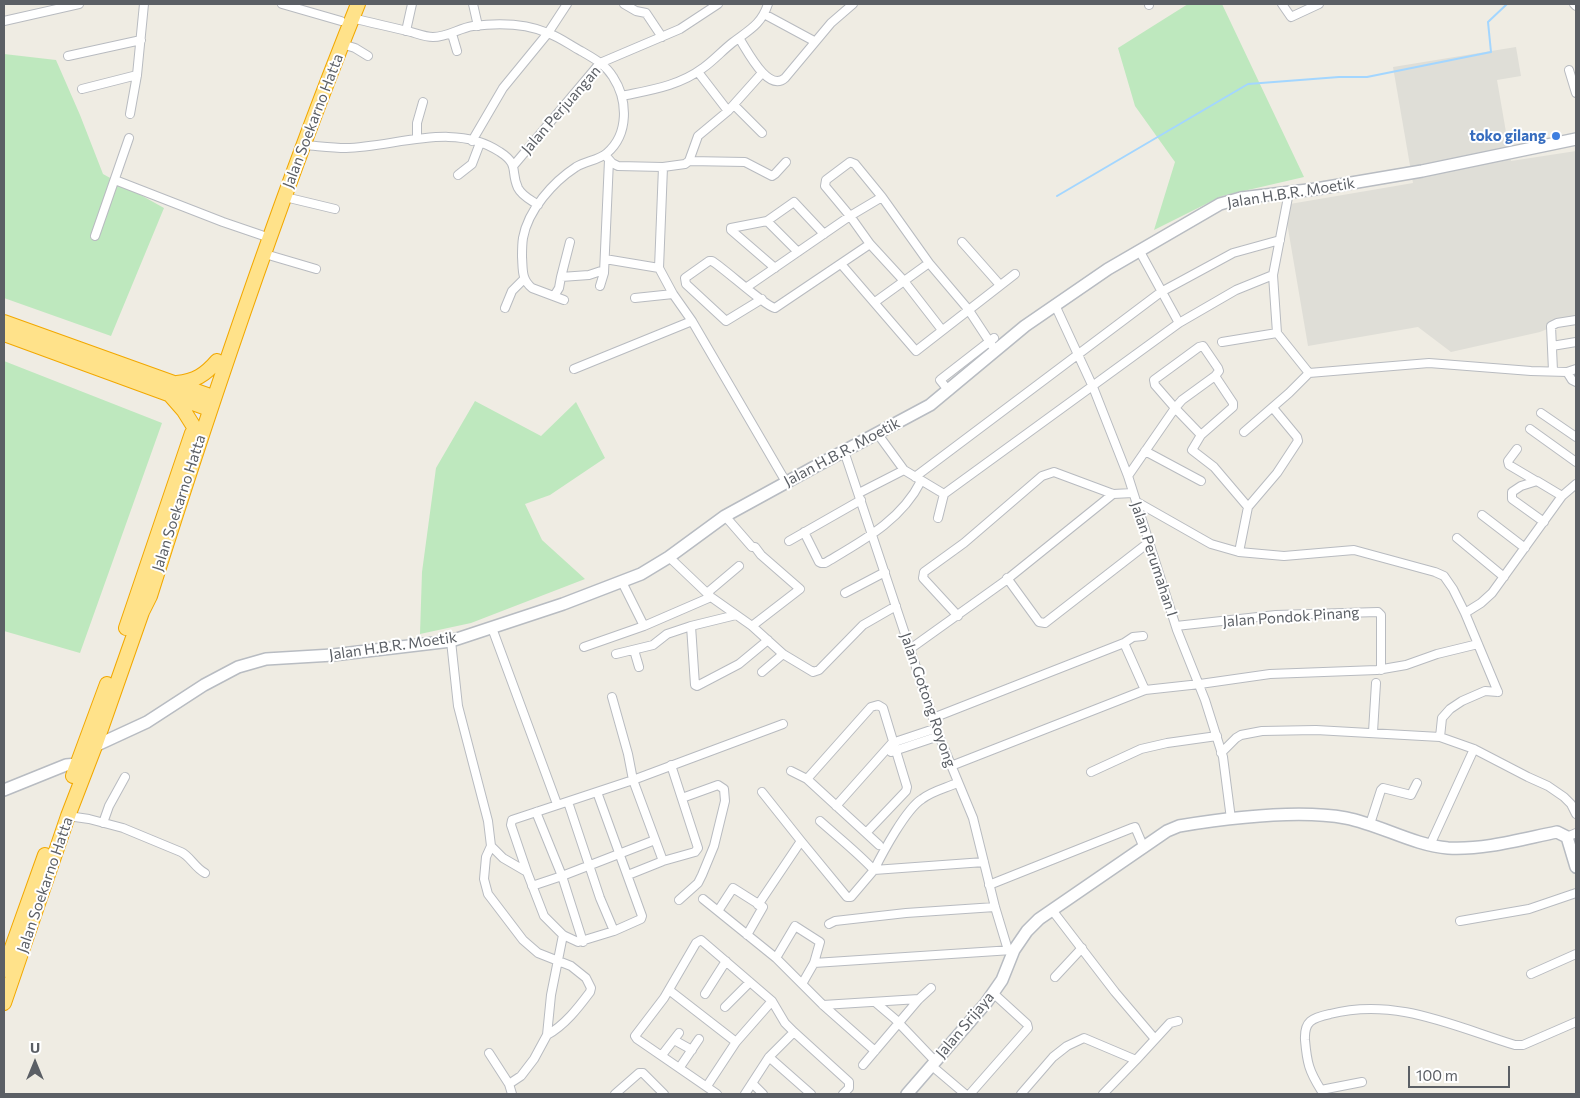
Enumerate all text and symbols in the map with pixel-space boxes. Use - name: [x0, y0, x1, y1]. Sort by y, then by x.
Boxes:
- street label: Jalan Soekarno Hatta: [279, 51, 347, 191]
- street label: Jalan Perjuangan: [518, 62, 604, 158]
- place label: toko gilang: [1469, 127, 1546, 145]
- marker: toko gilang: [1550, 130, 1562, 142]
- street label: Jalan H.B.R. Moetik: [1226, 174, 1356, 212]
- street label: Jalan H.B.R. Moetik: [781, 414, 903, 490]
- street label: Jalan Soekarno Hatta: [148, 432, 210, 574]
- street label: Jalan Perumahan I: [1127, 499, 1181, 619]
- street label: Jalan Pondok Pinang: [1222, 603, 1360, 631]
- street label: Jalan H.B.R. Moetik: [328, 628, 458, 664]
- street label: Jalan Gotong Royong: [897, 630, 959, 770]
- street label: Jalan Soekarno Hatta: [13, 815, 77, 955]
- street label: Jalan Srijaya: [932, 988, 998, 1062]
- north arrow: [10, 1038, 60, 1088]
- text: U: [30, 1039, 40, 1056]
- scale bar: [1410, 1056, 1512, 1088]
- text: 100 m: [1416, 1066, 1458, 1084]

